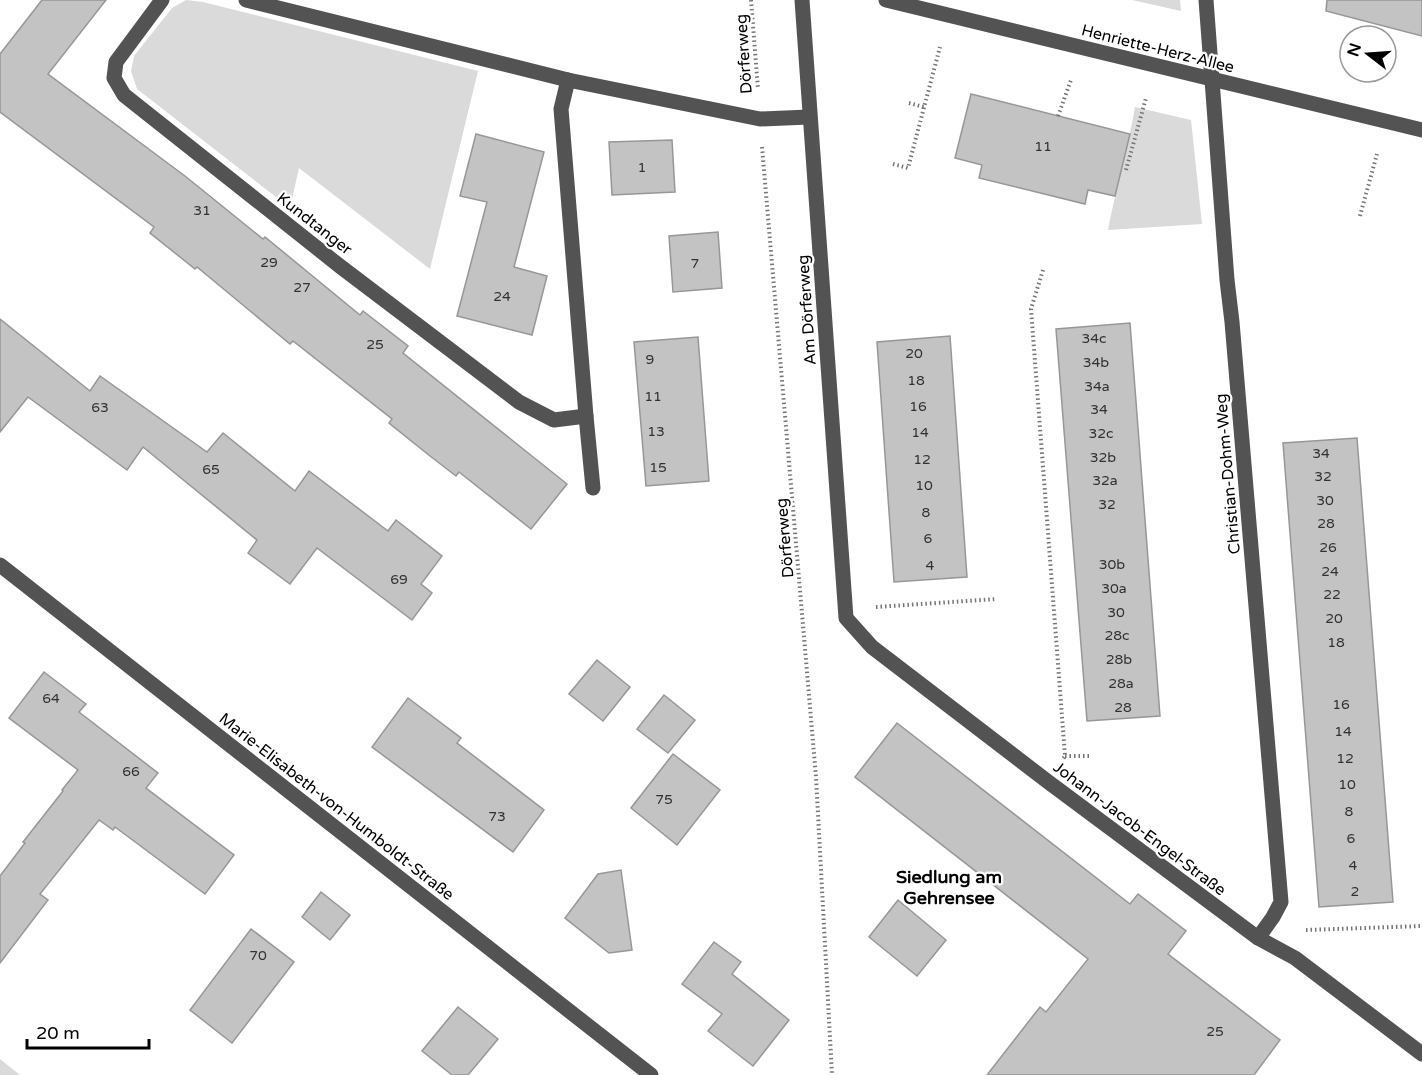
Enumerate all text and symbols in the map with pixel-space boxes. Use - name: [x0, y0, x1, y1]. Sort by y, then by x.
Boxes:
- street label: Dörferweg: [731, 13, 757, 95]
- street label: Henriette-Herz-Allee: [1079, 20, 1236, 78]
- north arrow: [1338, 24, 1398, 84]
- text: N: [1343, 41, 1366, 59]
- house number: 11: [1034, 138, 1052, 155]
- house number: 1: [638, 159, 646, 176]
- street label: Kundtanger: [273, 188, 357, 260]
- house number: 31: [193, 202, 211, 219]
- house number: 29: [260, 254, 278, 271]
- street label: Am Dörferweg: [793, 254, 821, 366]
- house number: 7: [691, 255, 699, 272]
- house number: 27: [293, 279, 311, 296]
- house number: 24: [493, 288, 511, 305]
- house number: 34c: [1081, 330, 1107, 347]
- house number: 25: [366, 336, 384, 353]
- house number: 20: [905, 345, 923, 362]
- house number: 9: [646, 351, 654, 368]
- house number: 34b: [1083, 354, 1109, 371]
- house number: 18: [907, 372, 925, 389]
- house number: 34a: [1084, 378, 1110, 395]
- house number: 11: [644, 388, 662, 405]
- street label: Christian-Dohm-Weg: [1211, 393, 1245, 555]
- house number: 16: [909, 398, 927, 415]
- house number: 63: [91, 399, 109, 416]
- house number: 34: [1090, 401, 1108, 418]
- house number: 13: [647, 423, 665, 440]
- house number: 14: [911, 424, 929, 441]
- house number: 32c: [1088, 425, 1114, 442]
- house number: 34: [1312, 445, 1330, 462]
- house number: 32b: [1090, 449, 1116, 466]
- house number: 12: [913, 451, 931, 468]
- house number: 15: [649, 459, 667, 476]
- house number: 65: [202, 461, 220, 478]
- house number: 32: [1314, 468, 1332, 485]
- house number: 32a: [1092, 472, 1118, 489]
- house number: 10: [915, 477, 933, 494]
- house number: 30: [1316, 492, 1334, 509]
- house number: 32: [1098, 496, 1116, 513]
- street label: Dörferweg: [772, 497, 798, 579]
- house number: 8: [922, 504, 931, 521]
- house number: 28: [1317, 515, 1335, 532]
- house number: 6: [924, 530, 933, 547]
- house number: 26: [1319, 539, 1337, 556]
- house number: 30b: [1099, 556, 1125, 573]
- house number: 4: [926, 557, 935, 574]
- house number: 24: [1321, 563, 1339, 580]
- house number: 69: [390, 571, 408, 588]
- house number: 30a: [1101, 580, 1127, 597]
- house number: 22: [1323, 586, 1341, 603]
- house number: 30: [1107, 604, 1125, 621]
- house number: 20: [1325, 610, 1343, 627]
- house number: 28c: [1104, 627, 1130, 644]
- house number: 18: [1327, 634, 1345, 651]
- house number: 28b: [1106, 651, 1132, 668]
- house number: 28a: [1108, 675, 1134, 692]
- house number: 64: [42, 690, 60, 707]
- house number: 16: [1332, 696, 1350, 713]
- house number: 28: [1114, 699, 1132, 716]
- street label: Marie-Elisabeth-von-Humboldt-Straße: [215, 709, 458, 905]
- house number: 14: [1334, 723, 1352, 740]
- house number: 12: [1336, 750, 1354, 767]
- street label: Johann-Jacob-Engel-Straße: [1049, 757, 1230, 900]
- house number: 66: [122, 763, 140, 780]
- house number: 10: [1338, 776, 1356, 793]
- house number: 75: [655, 791, 673, 808]
- house number: 8: [1345, 803, 1354, 820]
- house number: 73: [488, 808, 506, 825]
- house number: 6: [1347, 830, 1356, 847]
- house number: 4: [1349, 857, 1358, 874]
- district label: Siedlung am Gehrensee: [896, 866, 1002, 909]
- house number: 2: [1351, 883, 1359, 900]
- house number: 70: [249, 947, 267, 964]
- scale bar: [27, 1012, 148, 1050]
- text: 20 m: [36, 1022, 80, 1044]
- house number: 25: [1206, 1023, 1224, 1040]

